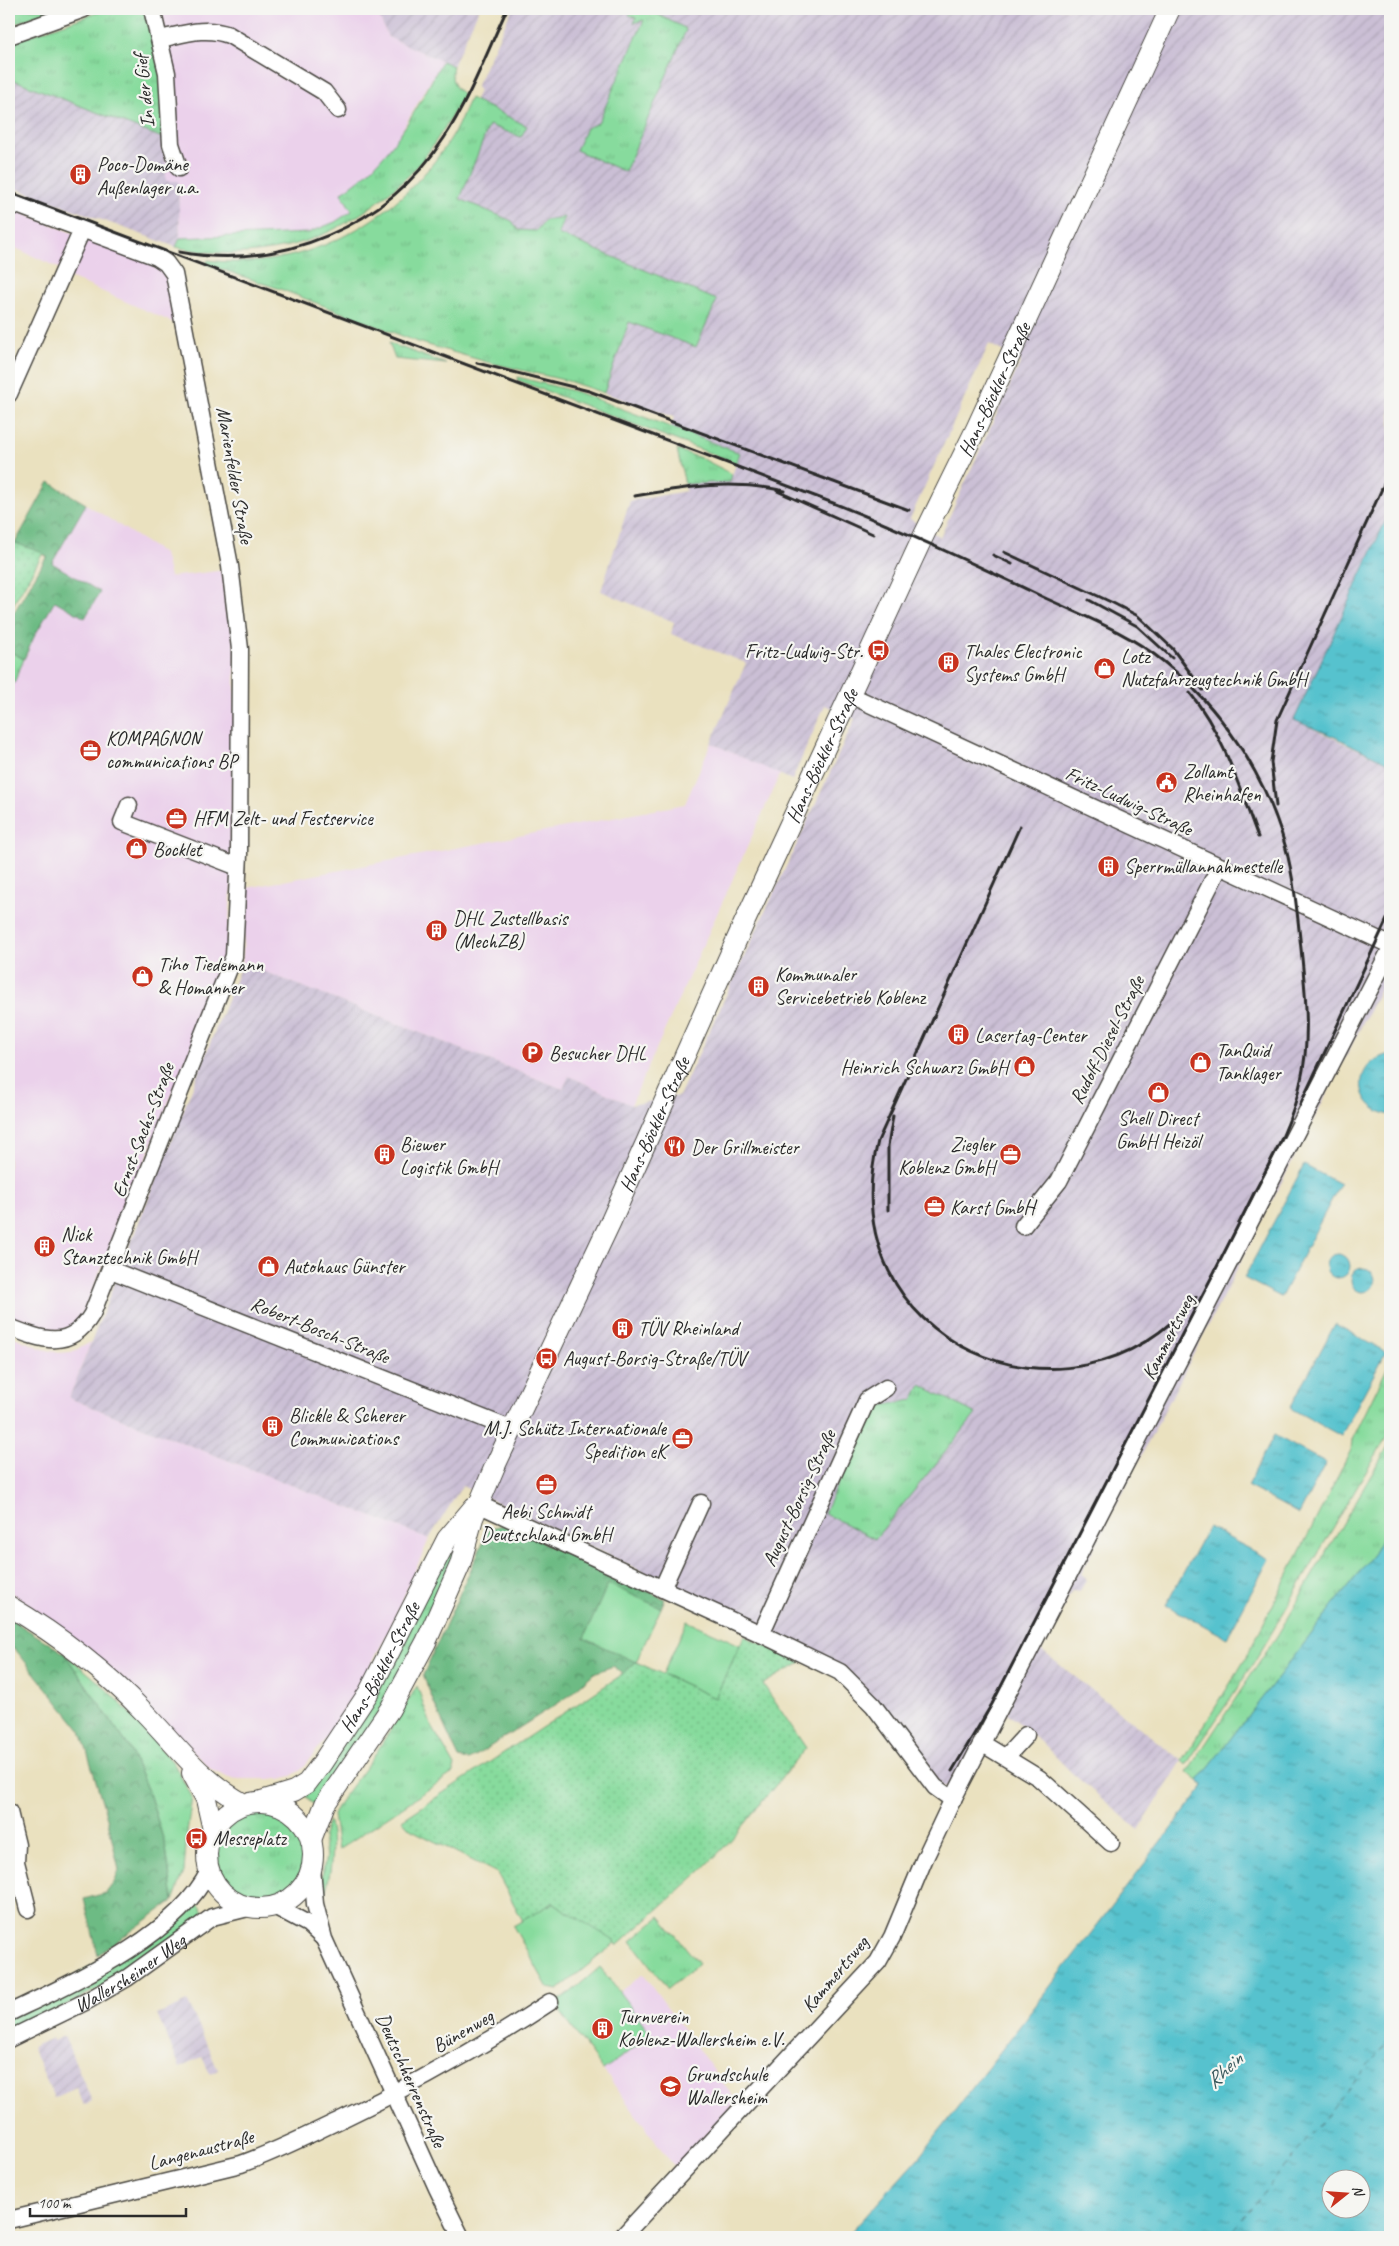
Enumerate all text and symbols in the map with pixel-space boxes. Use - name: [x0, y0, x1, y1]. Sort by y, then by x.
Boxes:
- street label: In der Gief: [127, 49, 160, 129]
- place label: Poco-Domäne Außenlager u.a.: [97, 152, 199, 200]
- building icon: Poco-Domäne Außenlager u.a.: [69, 163, 93, 187]
- street label: Hans-Böckler-Straße: [952, 317, 1037, 460]
- street label: Marienfelder Straße: [211, 405, 260, 547]
- place label: Fritz-Ludwig-Str.: [745, 639, 863, 664]
- bus stop icon: Fritz-Ludwig-Str.: [867, 639, 891, 663]
- place label: Thales Electronic Systems GmbH: [964, 639, 1082, 687]
- place label: Lotz Nutzfahrzeugtechnik GmbH: [1121, 644, 1309, 692]
- building icon: Thales Electronic Systems GmbH: [936, 651, 960, 675]
- shop icon: Lotz Nutzfahrzeugtechnik GmbH: [1093, 656, 1117, 680]
- street label: Hans-Böckler-Straße: [780, 683, 864, 827]
- place label: KOMPAGNON communications BP: [106, 726, 240, 774]
- office icon: KOMPAGNON communications BP: [78, 738, 102, 762]
- place label: Zollamt Rheinhafen: [1183, 759, 1262, 807]
- street label: Fritz-Ludwig-Straße: [1062, 761, 1198, 842]
- public building icon: Zollamt Rheinhafen: [1155, 771, 1179, 795]
- office icon: HFM Zelt- und Festservice: [165, 806, 189, 830]
- place label: HFM Zelt- und Festservice: [193, 806, 374, 831]
- shop icon: Bocklet: [125, 837, 149, 861]
- place label: Bocklet: [153, 837, 204, 862]
- building icon: Sperrmüllannahmestelle: [1096, 854, 1120, 878]
- place label: Sperrmüllannahmestelle: [1124, 854, 1284, 879]
- place label: DHL Zustellbasis (MechZB): [453, 906, 570, 954]
- building icon: DHL Zustellbasis (MechZB): [425, 918, 449, 942]
- place label: Tiho Tiedemann & Homanner: [158, 952, 264, 1000]
- place label: Kommunaler Servicebetrieb Koblenz: [775, 962, 927, 1010]
- shop icon: Tiho Tiedemann & Homanner: [130, 964, 154, 988]
- street label: Rudolf-Diesel-Straße: [1064, 970, 1151, 1108]
- building icon: Kommunaler Servicebetrieb Koblenz: [747, 974, 771, 998]
- building icon: Lasertag-Center: [947, 1023, 971, 1047]
- place label: Lasertag-Center: [975, 1023, 1088, 1048]
- place label: TanQuid Tanklager: [1216, 1038, 1282, 1086]
- parking icon: Besucher DHL: [521, 1041, 545, 1065]
- place label: Besucher DHL: [549, 1041, 647, 1066]
- shop icon: TanQuid Tanklager: [1188, 1050, 1212, 1074]
- street label: Hans-Böckler-Straße: [613, 1052, 696, 1196]
- place label: Heinrich Schwarz GmbH: [841, 1055, 1011, 1080]
- shop icon: Heinrich Schwarz GmbH: [1012, 1055, 1036, 1079]
- street label: Ernst-Sachs-Straße: [106, 1058, 181, 1201]
- shop icon: Shell Direct GmbH Heizöl: [1146, 1080, 1170, 1104]
- place label: Shell Direct GmbH Heizöl: [1116, 1106, 1204, 1154]
- place label: Biewer Logistik GmbH: [400, 1132, 500, 1180]
- place label: Ziegler Koblenz GmbH: [898, 1132, 998, 1180]
- restaurant icon: Der Grillmeister: [663, 1135, 687, 1159]
- place label: Der Grillmeister: [691, 1135, 800, 1160]
- building icon: Biewer Logistik GmbH: [372, 1143, 396, 1167]
- office icon: Ziegler Koblenz GmbH: [999, 1143, 1023, 1167]
- office icon: Karst GmbH: [922, 1195, 946, 1219]
- place label: Karst GmbH: [950, 1195, 1038, 1220]
- place label: Nick Stanztechnik GmbH: [61, 1222, 200, 1270]
- building icon: Nick Stanztechnik GmbH: [33, 1234, 57, 1258]
- shop icon: Autohaus Günster: [256, 1254, 280, 1278]
- place label: Autohaus Günster: [284, 1254, 406, 1279]
- street label: Kammertsweg: [1136, 1289, 1201, 1384]
- street label: Robert-Bosch-Straße: [247, 1291, 394, 1370]
- building icon: TÜV Rheinland: [610, 1316, 634, 1340]
- place label: TÜV Rheinland: [638, 1316, 741, 1341]
- bus stop icon: August-Borsig-Straße/TÜV: [535, 1346, 559, 1370]
- place label: August-Borsig-Straße/TÜV: [563, 1346, 750, 1371]
- place label: Blickle & Scherer Communications: [289, 1403, 407, 1451]
- building icon: Blickle & Scherer Communications: [261, 1415, 285, 1439]
- place label: M.J. Schütz Internationale Spedition eK: [483, 1416, 670, 1464]
- street label: August-Borsig-Straße: [756, 1424, 842, 1570]
- office icon: M.J. Schütz Internationale Spedition eK: [670, 1427, 694, 1451]
- office icon: Aebi Schmidt Deutschland GmbH: [534, 1473, 558, 1497]
- place label: Aebi Schmidt Deutschland GmbH: [480, 1499, 614, 1547]
- street label: Hans-Böckler-Straße: [333, 1596, 426, 1737]
- bus stop icon: Messeplatz: [185, 1826, 209, 1850]
- place label: Messeplatz: [213, 1826, 288, 1851]
- street label: Wallersheimer Weg: [70, 1927, 192, 2018]
- street label: Kammertsweg: [796, 1930, 875, 2017]
- street label: Bünenweg: [428, 2003, 499, 2058]
- place label: Turnverein Koblenz-Wallersheim e.V.: [618, 2004, 785, 2052]
- street label: Deutschherrenstraße: [370, 2009, 452, 2152]
- building icon: Turnverein Koblenz-Wallersheim e.V.: [590, 2016, 614, 2040]
- water label: Rhein: [1200, 2045, 1249, 2094]
- place label: Grundschule Wallersheim: [686, 2062, 769, 2110]
- school or university icon: Grundschule Wallersheim: [658, 2074, 682, 2098]
- street label: Langenaustraße: [146, 2124, 258, 2176]
- north arrow: [1322, 2168, 1372, 2218]
- text: N: [1349, 2184, 1368, 2199]
- scale bar: [30, 2186, 186, 2218]
- text: 100 m: [38, 2194, 72, 2213]

